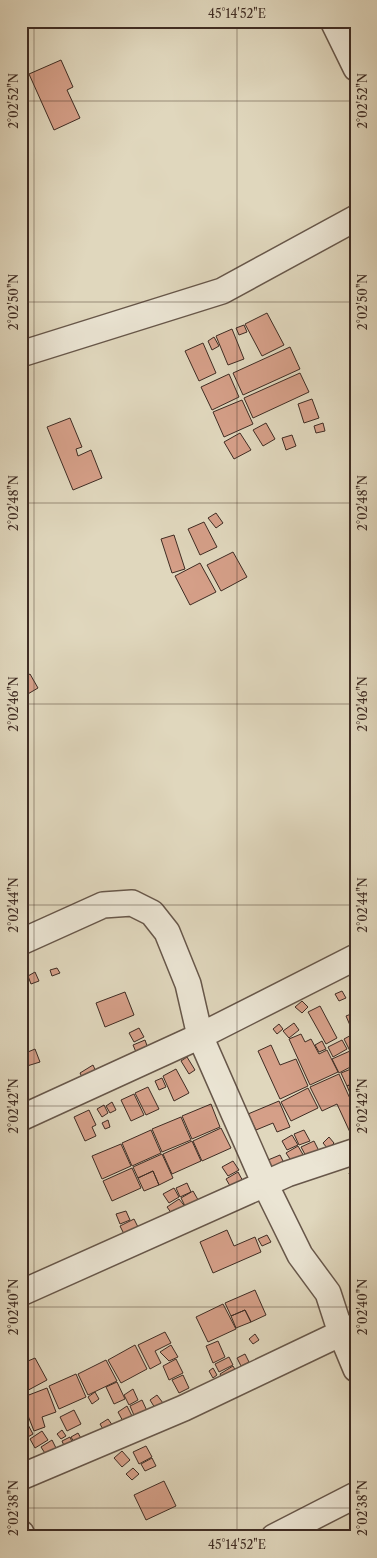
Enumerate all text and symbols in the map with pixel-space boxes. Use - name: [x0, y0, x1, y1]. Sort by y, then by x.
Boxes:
- text: 45°14'52"E: [208, 6, 266, 21]
- text: 2°02'52"N: [6, 73, 21, 129]
- text: 2°02'52"N: [355, 73, 370, 129]
- text: 2°02'50"N: [6, 274, 21, 330]
- text: 2°02'50"N: [355, 274, 370, 330]
- text: 2°02'48"N: [6, 475, 21, 531]
- text: 2°02'48"N: [355, 475, 370, 531]
- text: 2°02'46"N: [6, 676, 21, 732]
- text: 2°02'46"N: [355, 676, 370, 732]
- text: 2°02'44"N: [6, 877, 21, 933]
- text: 2°02'44"N: [355, 877, 370, 933]
- text: 2°02'42"N: [6, 1078, 21, 1134]
- text: 2°02'42"N: [355, 1078, 370, 1134]
- text: 2°02'40"N: [6, 1279, 21, 1335]
- text: 2°02'40"N: [355, 1279, 370, 1335]
- text: 2°02'38"N: [6, 1480, 21, 1536]
- text: 2°02'38"N: [355, 1480, 370, 1536]
- text: 45°14'52"E: [208, 1537, 266, 1552]

